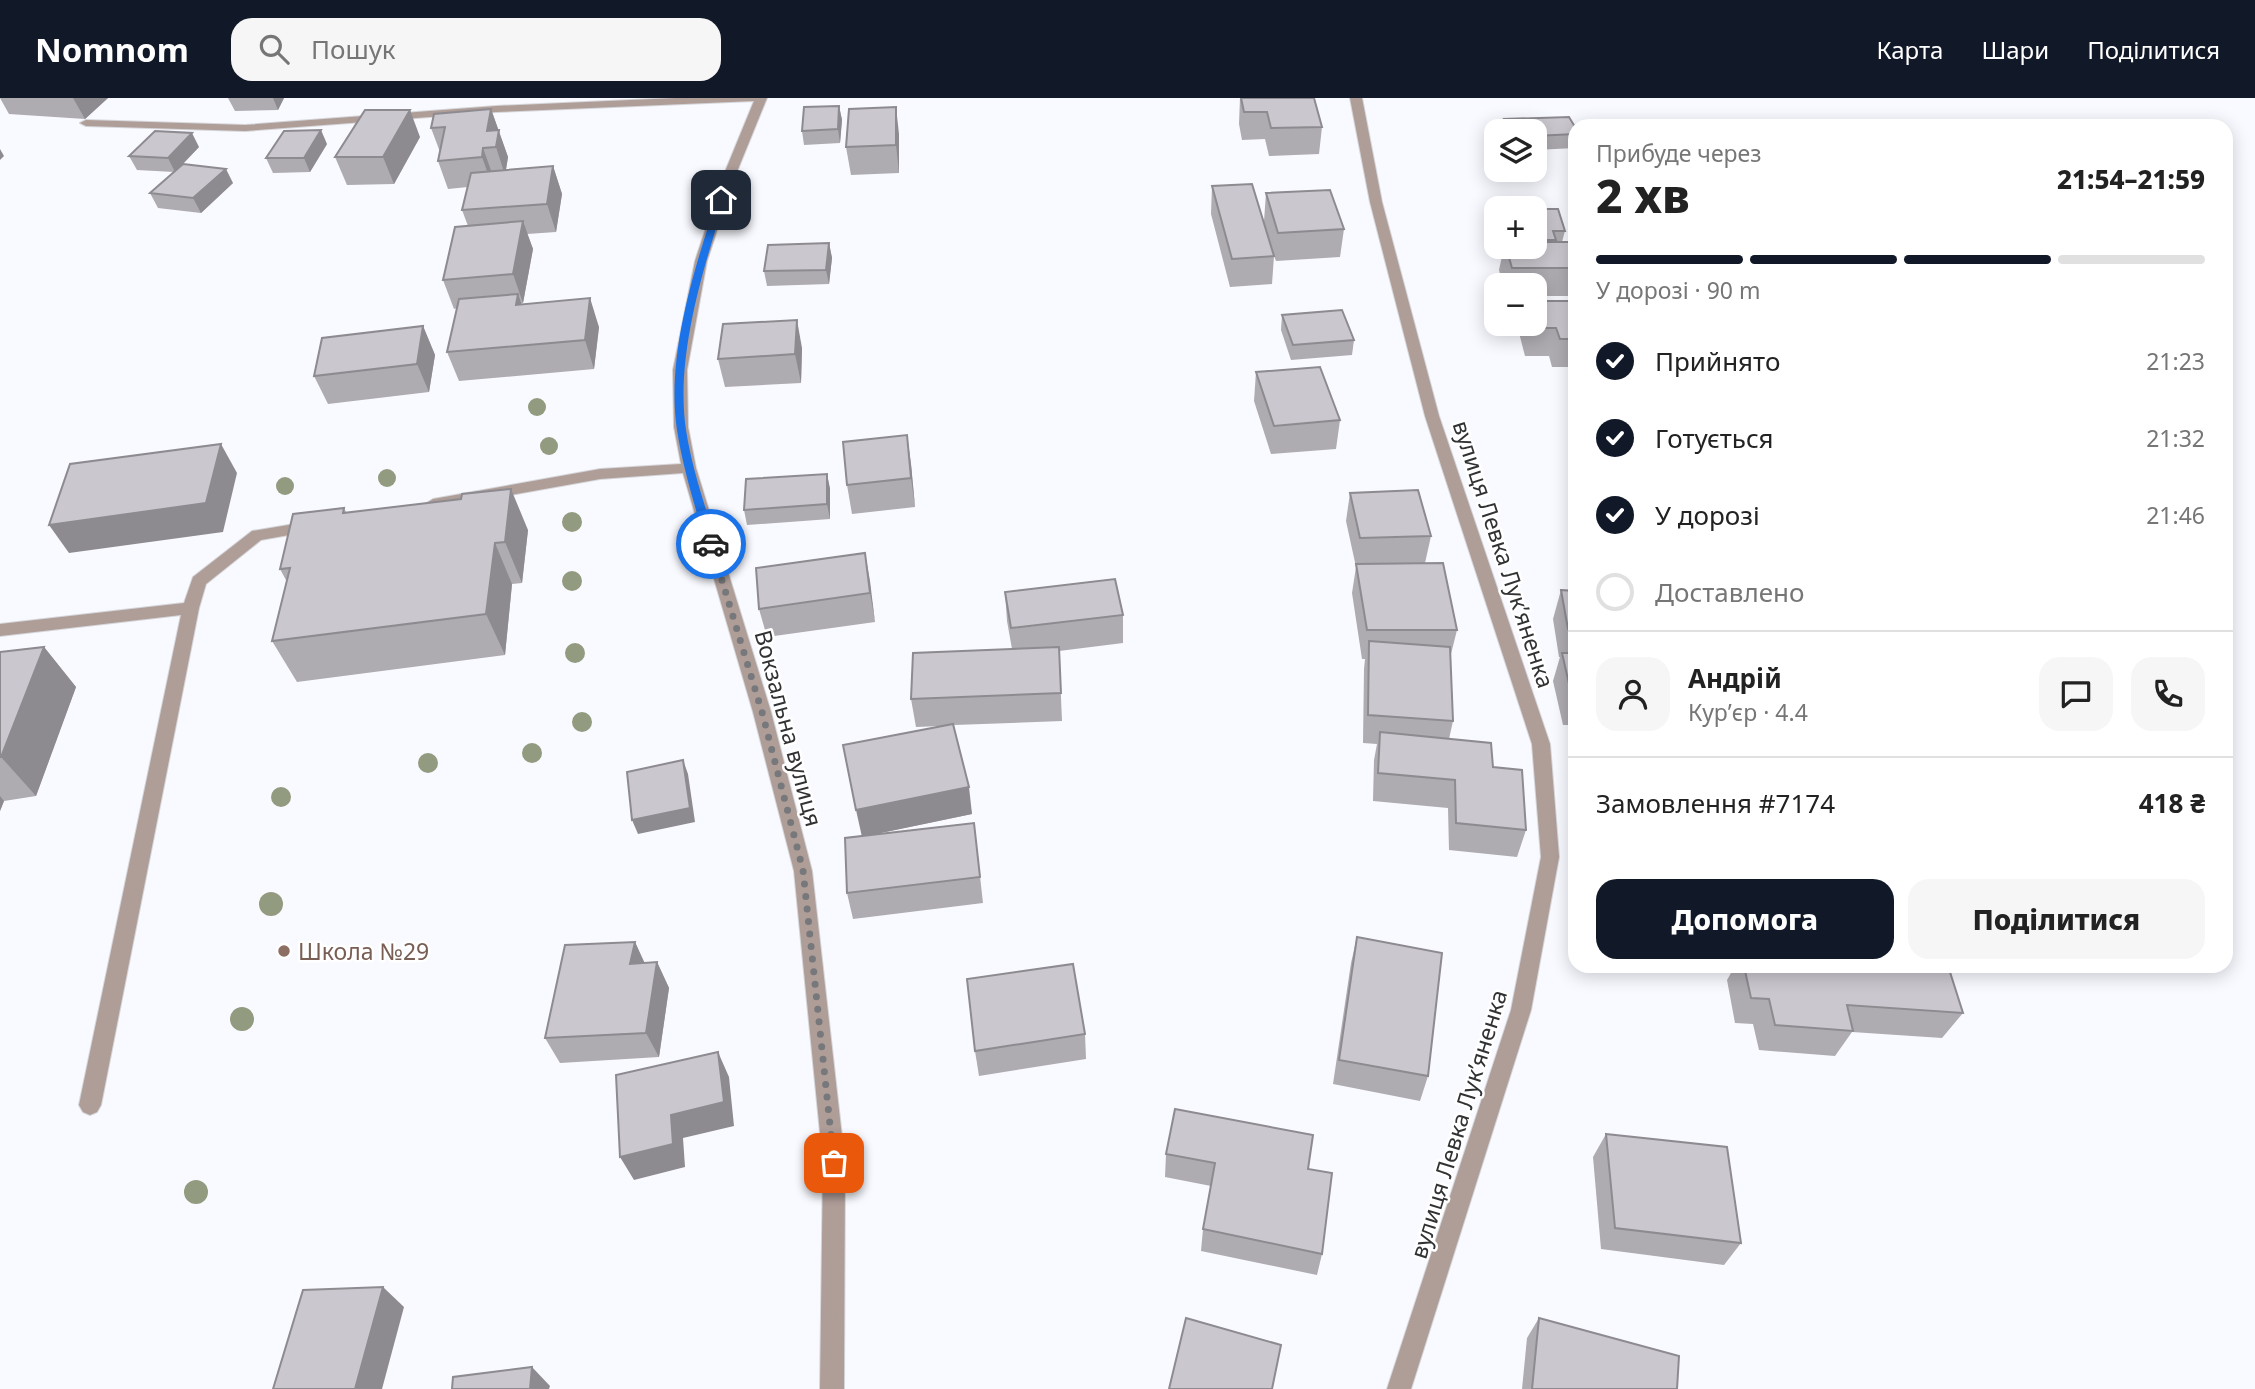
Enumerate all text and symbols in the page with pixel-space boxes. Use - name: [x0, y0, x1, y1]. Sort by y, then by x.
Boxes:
- search box: [231, 18, 721, 81]
- text: Nomnom: [35, 27, 189, 72]
- icon: search: [255, 30, 293, 68]
- text: Пошук: [311, 31, 396, 67]
- text: Карта: [1876, 33, 1943, 66]
- text: Шари: [1981, 33, 2049, 66]
- text: Поділитися: [2087, 33, 2220, 66]
- map controls: [1484, 119, 1547, 336]
- button: layers: [1484, 119, 1547, 182]
- text: Прибуде через: [1596, 137, 1761, 169]
- text: 21:54–21:59: [2057, 161, 2205, 197]
- text: 2 хв: [1596, 164, 1690, 226]
- pin: [691, 170, 751, 230]
- icon: home: [702, 181, 740, 219]
- button: +: [1484, 196, 1547, 259]
- button: −: [1484, 273, 1547, 336]
- text: У дорозі · 90 m: [1596, 274, 1761, 306]
- icon: check: [1596, 342, 1634, 380]
- text: Прийнято: [1655, 343, 1780, 379]
- text: 21:23: [2146, 345, 2205, 377]
- street label: вулиця Левка Лукʼяненка: [1446, 416, 1562, 692]
- icon: check: [1596, 419, 1634, 457]
- text: Готується: [1655, 420, 1774, 456]
- text: 21:32: [2146, 422, 2205, 454]
- icon: check: [1596, 496, 1634, 534]
- text: У дорозі: [1655, 497, 1760, 533]
- text: 21:46: [2146, 499, 2205, 531]
- courier: [676, 509, 746, 579]
- icon: car: [692, 525, 730, 563]
- text: Доставлено: [1655, 574, 1804, 610]
- street label: Вокзальна вулиця: [747, 626, 831, 830]
- button: person: [1596, 657, 1670, 731]
- button: chat: [2039, 657, 2113, 731]
- button: phone: [2131, 657, 2205, 731]
- text: Андрій: [1688, 660, 1782, 696]
- text: Кур’єр · 4.4: [1688, 696, 1808, 728]
- text: Замовлення #7174: [1596, 785, 1835, 821]
- text: 418 ₴: [2139, 785, 2205, 821]
- button: Допомога: [1596, 879, 1894, 959]
- button: Поділитися: [1908, 879, 2205, 959]
- place label: Школа №29: [298, 935, 429, 967]
- marker: Школа №29: [276, 943, 292, 959]
- street label: вулиця Левка Лукʼяненка: [1402, 986, 1514, 1262]
- pin: [804, 1133, 864, 1193]
- icon: bag: [815, 1144, 853, 1182]

